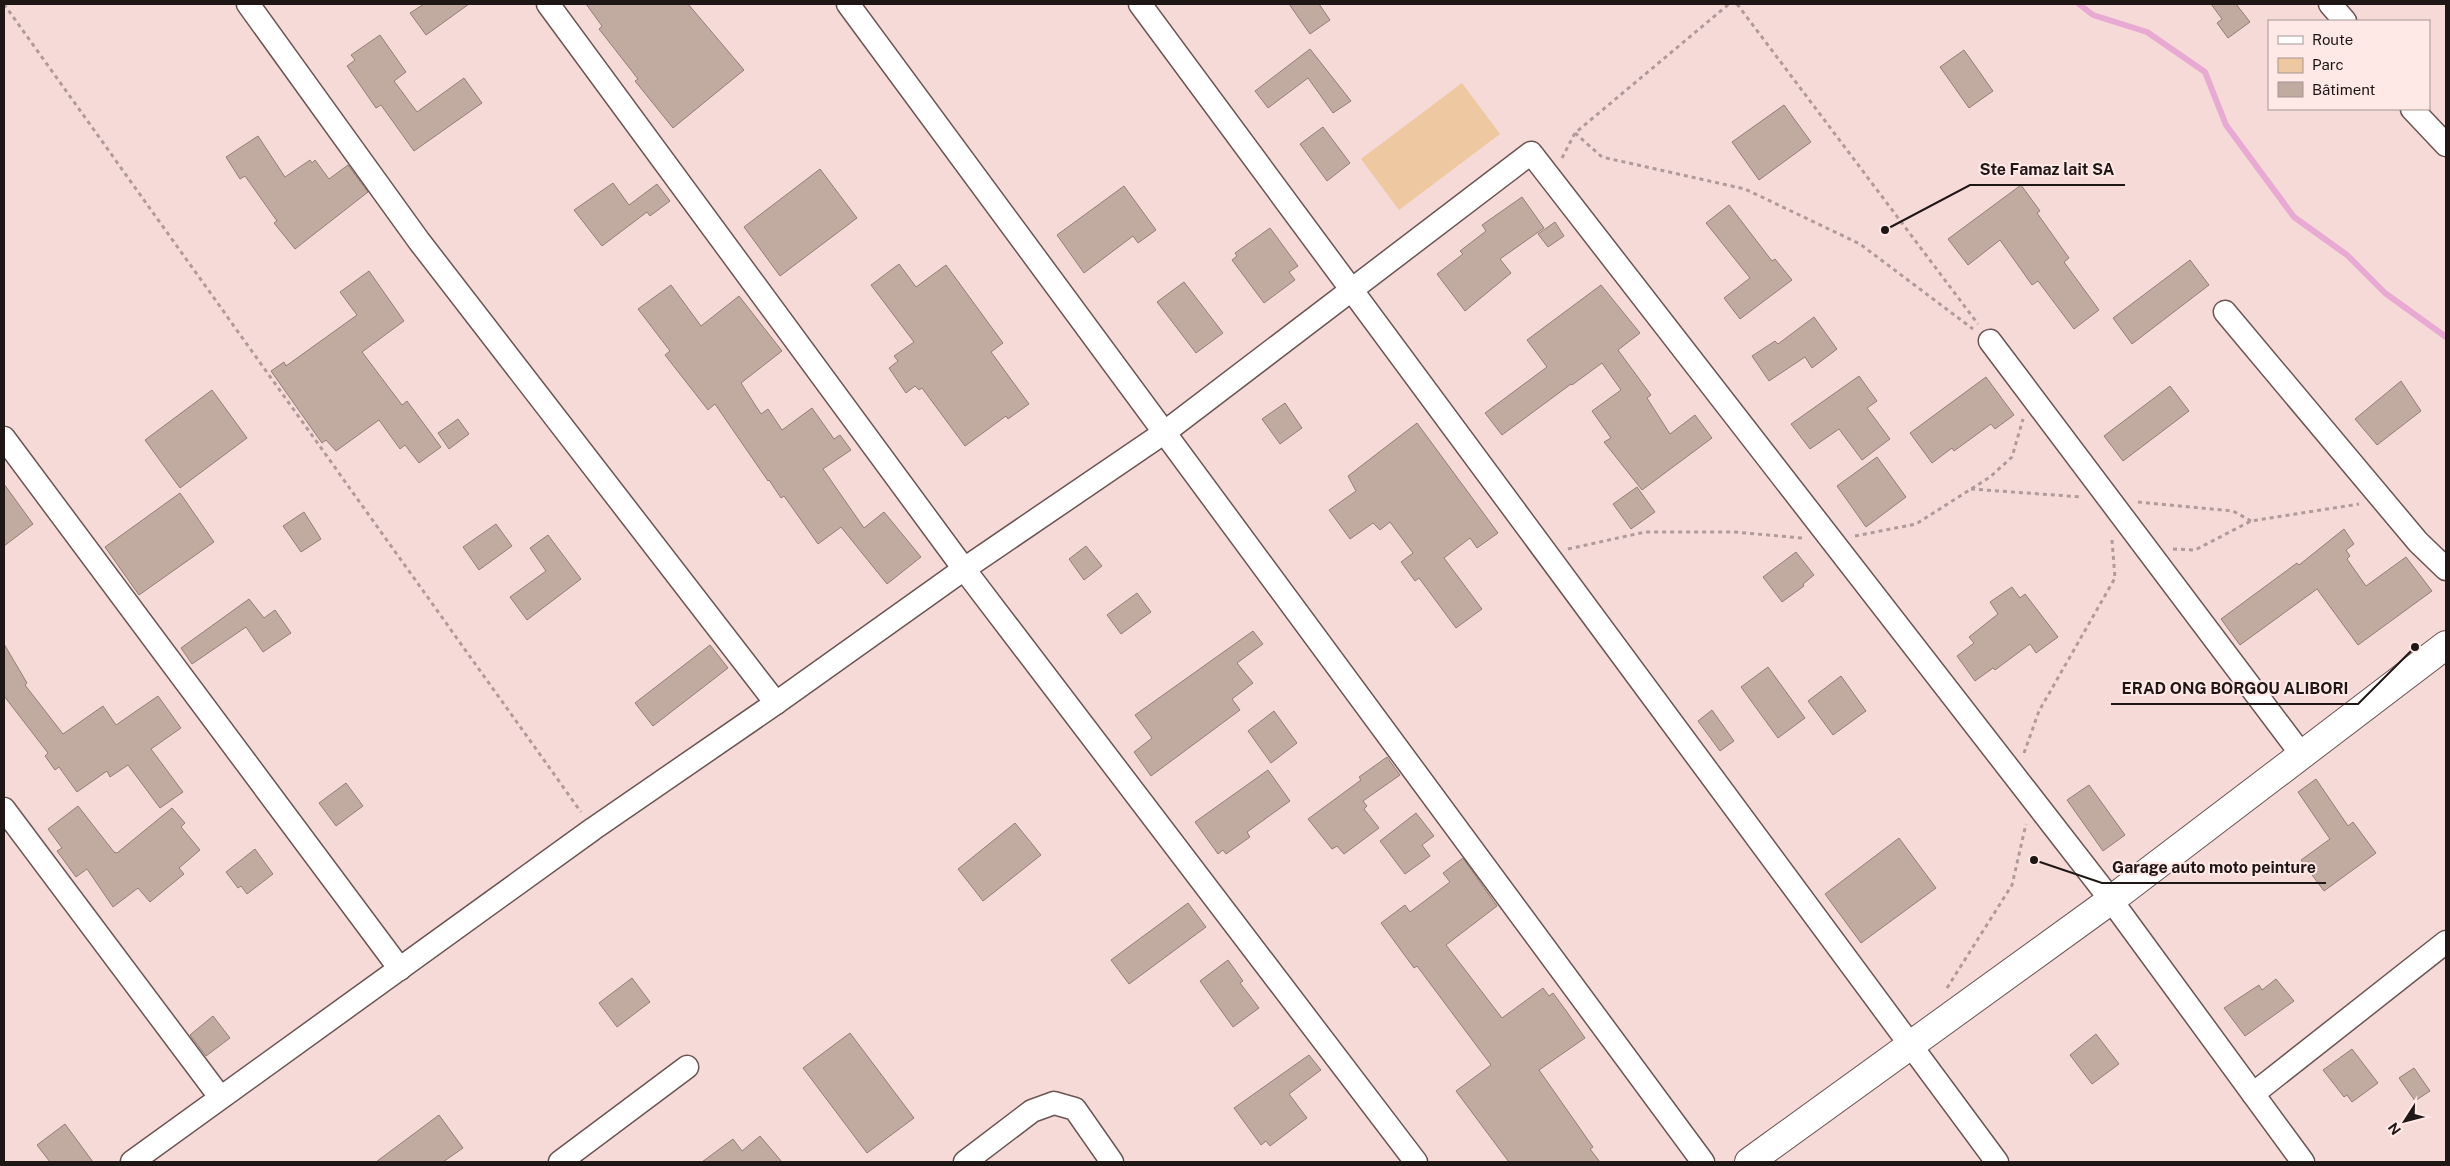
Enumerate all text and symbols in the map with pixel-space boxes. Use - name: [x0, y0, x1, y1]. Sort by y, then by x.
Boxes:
- legend: [2268, 20, 2430, 110]
- text: Route: [2312, 31, 2353, 48]
- text: Parc: [2312, 56, 2344, 73]
- text: Bâtiment: [2312, 81, 2375, 98]
- callout: Ste Famaz lait SA: [1970, 154, 2125, 185]
- text: Ste Famaz lait SA: [1980, 160, 2115, 179]
- callout: ERAD ONG BORGOU ALIBORI: [2111, 673, 2358, 704]
- text: ERAD ONG BORGOU ALIBORI: [2122, 679, 2348, 698]
- callout: Garage auto moto peinture: [2102, 852, 2326, 883]
- text: Garage auto moto peinture: [2112, 858, 2316, 877]
- north arrow: [2380, 1096, 2430, 1146]
- text: N: [2385, 1120, 2404, 1138]

